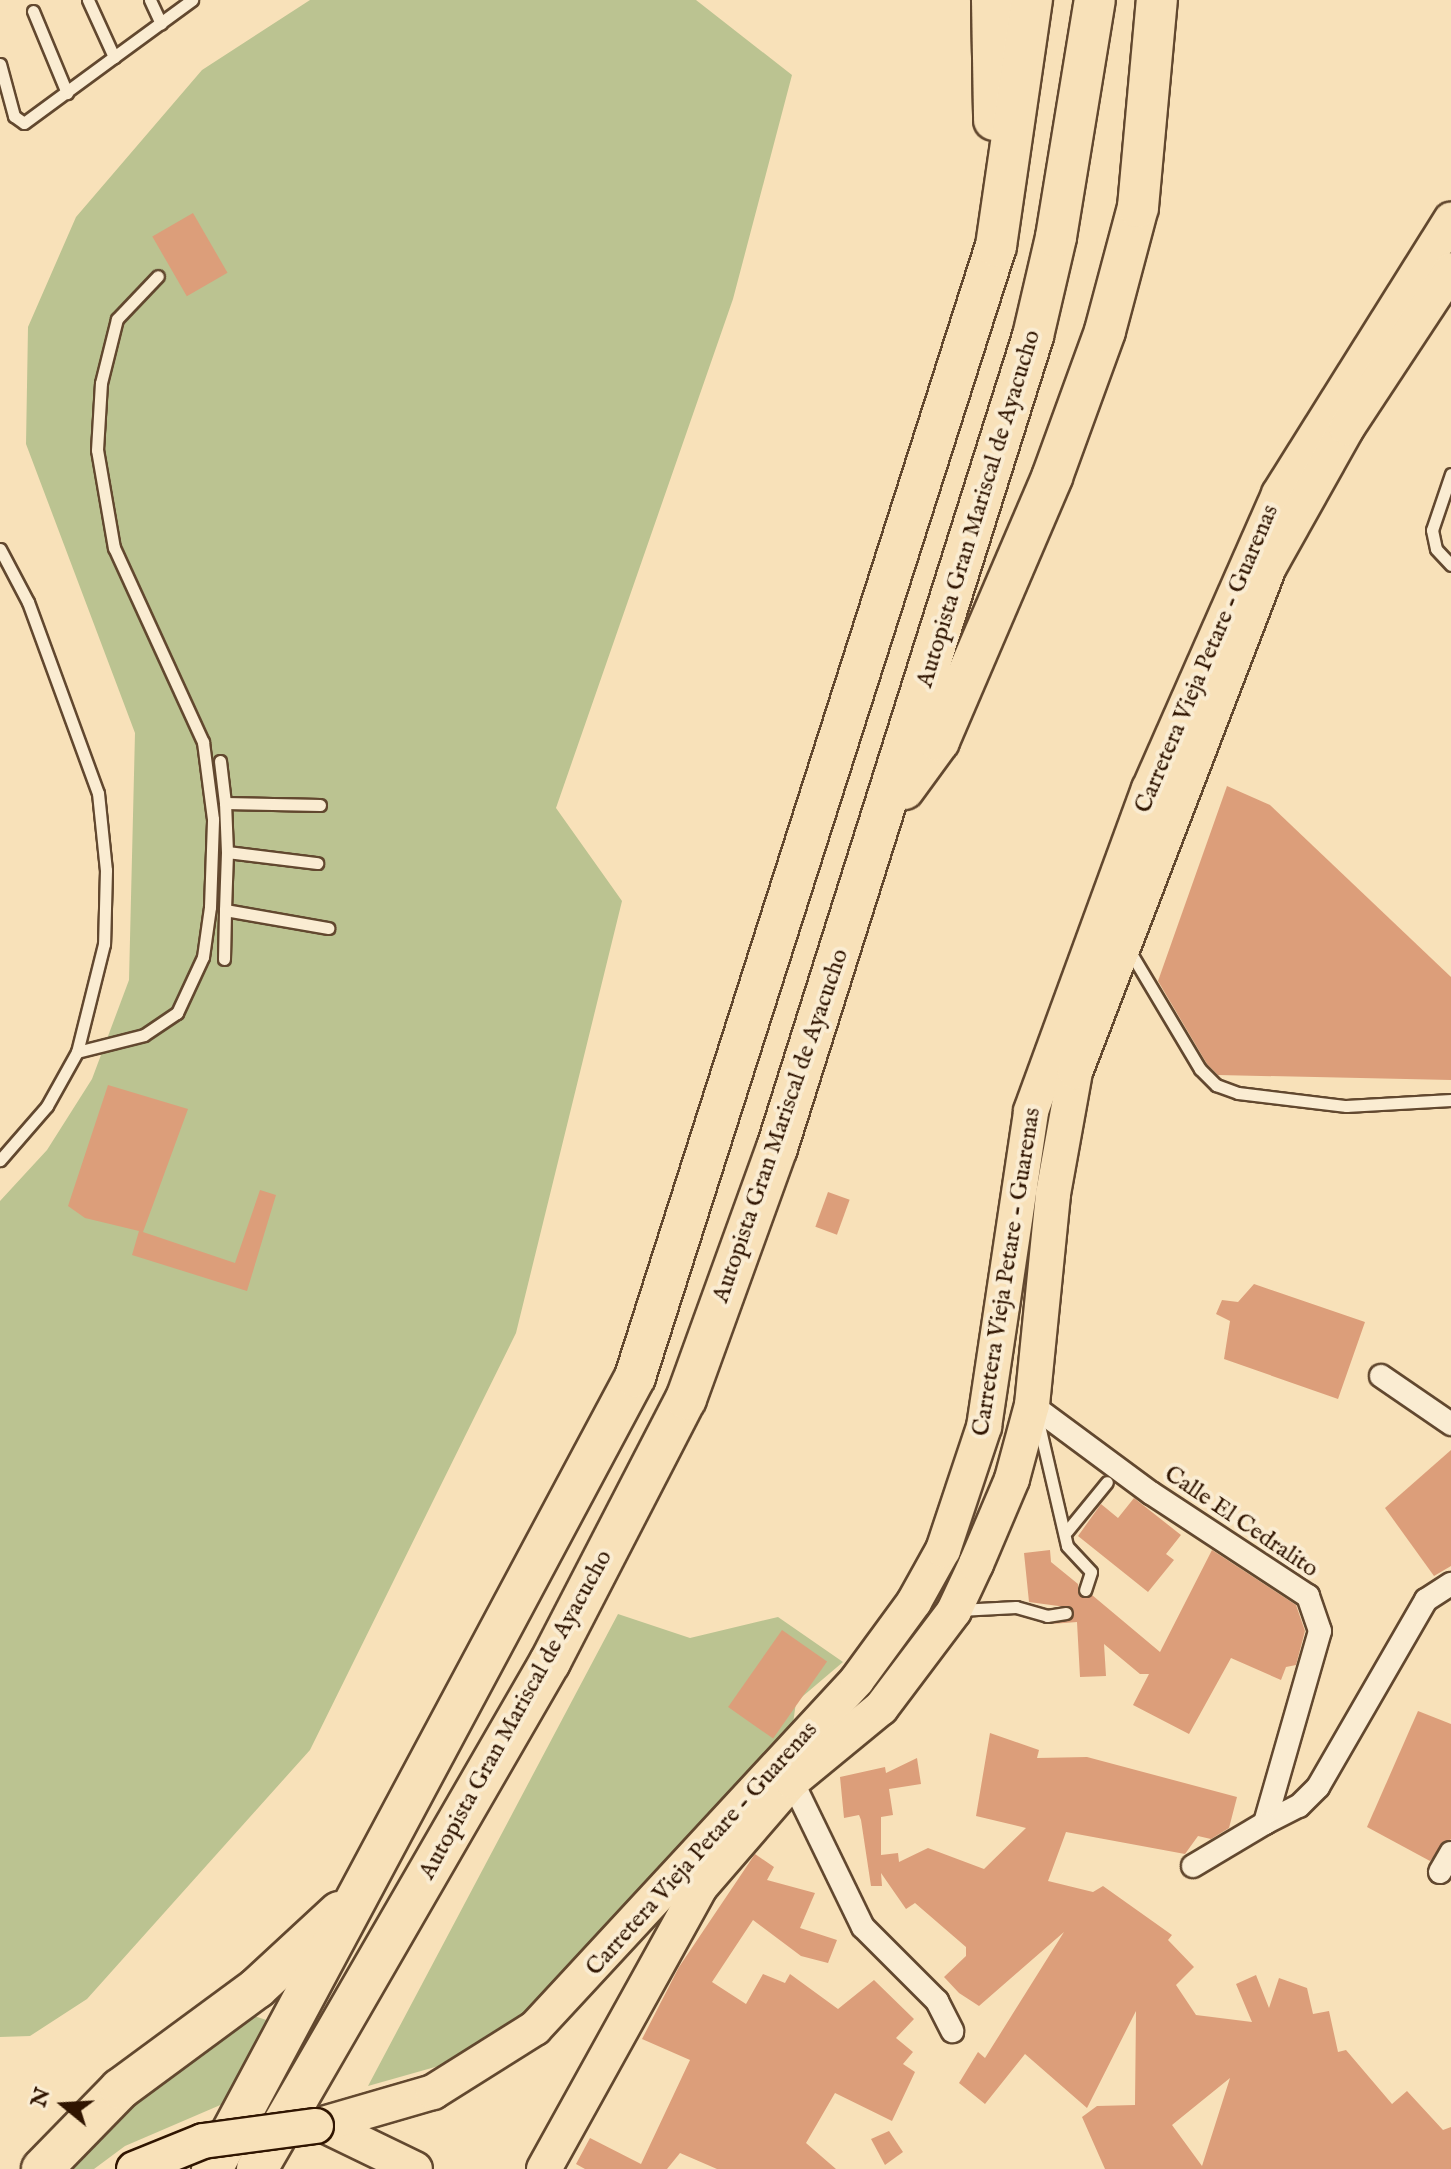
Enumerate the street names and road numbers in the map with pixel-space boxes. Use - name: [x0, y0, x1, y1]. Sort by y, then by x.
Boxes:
- street label: Autopista Gran Mariscal de Ayacucho: [911, 327, 1047, 691]
- street label: Carretera Vieja Petare - Guarenas: [1129, 501, 1285, 817]
- street label: Autopista Gran Mariscal de Ayacucho: [707, 945, 855, 1307]
- street label: Carretera Vieja Petare - Guarenas: [967, 1106, 1047, 1438]
- street label: Calle El Cedralito: [1159, 1460, 1323, 1584]
- street label: Autopista Gran Mariscal de Ayacucho: [413, 1545, 619, 1885]
- street label: Carretera Vieja Petare - Guarenas: [580, 1716, 824, 1982]

